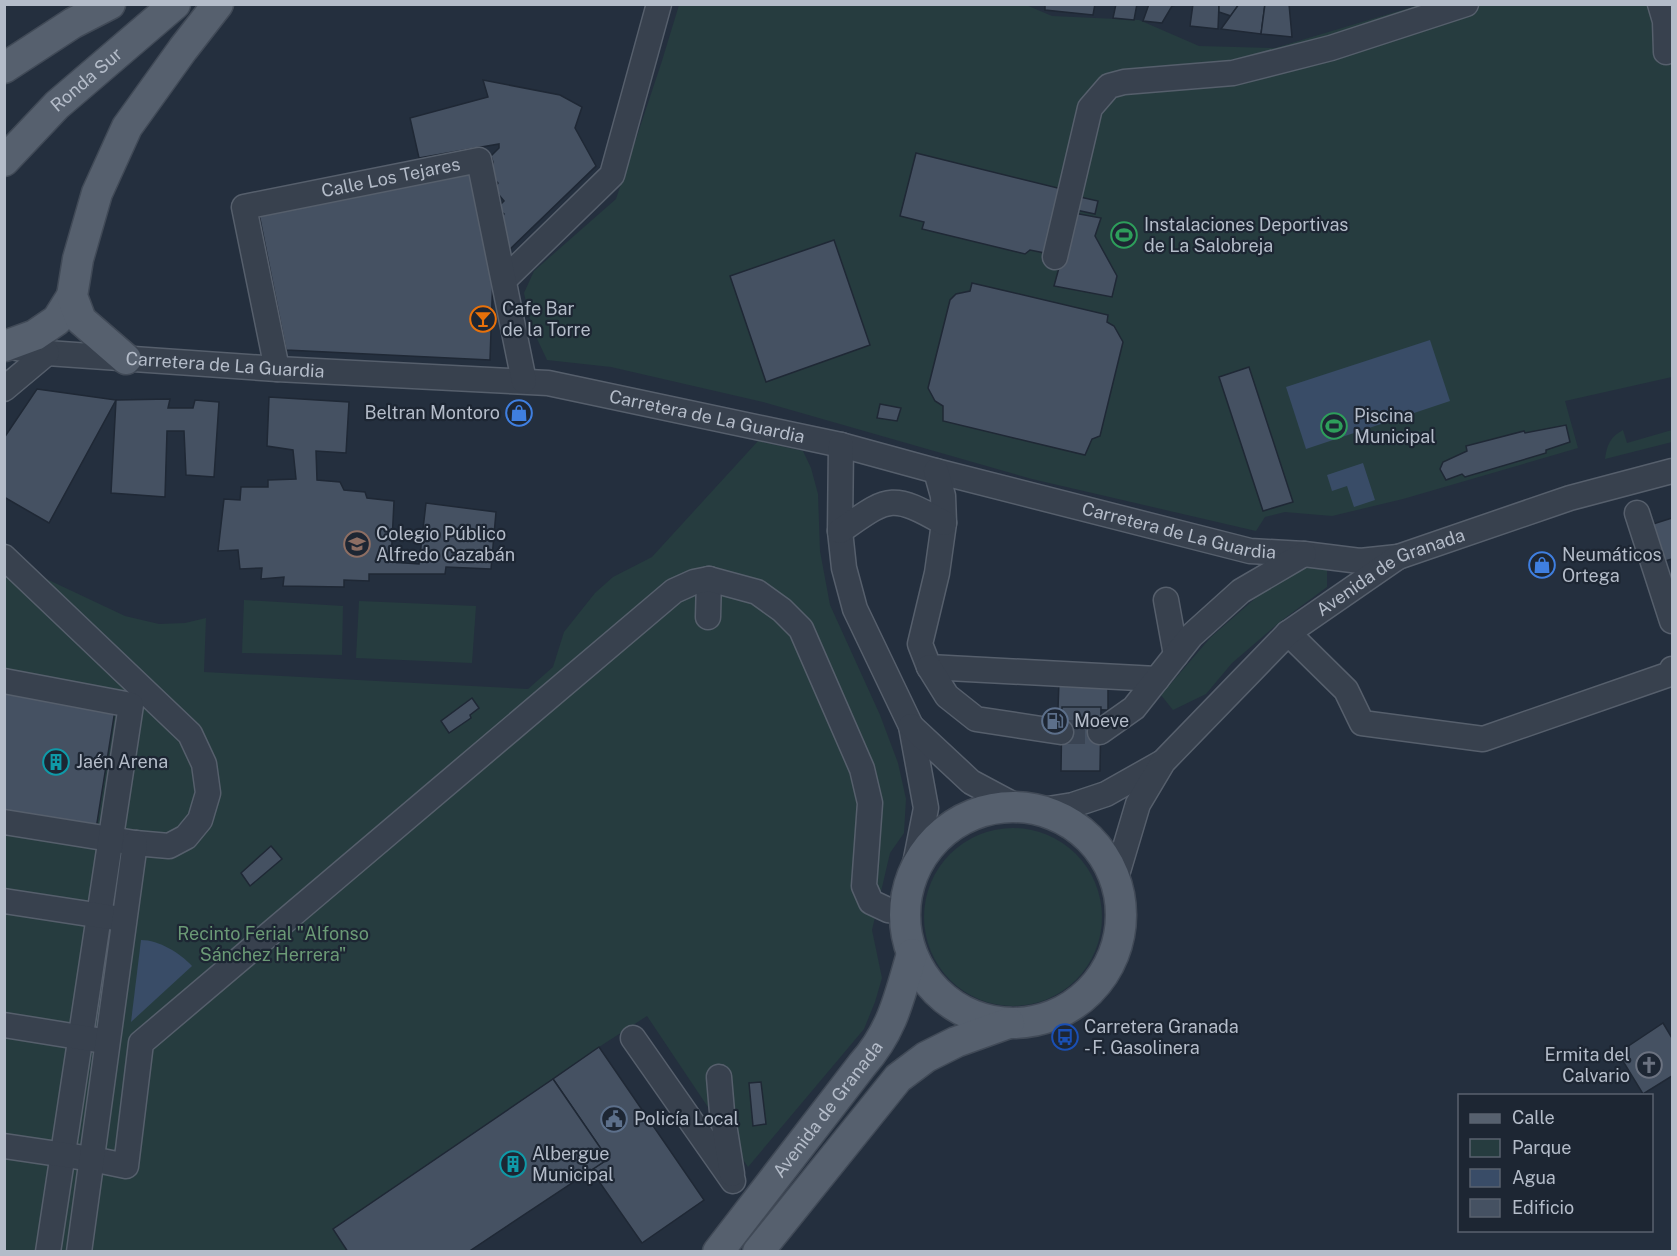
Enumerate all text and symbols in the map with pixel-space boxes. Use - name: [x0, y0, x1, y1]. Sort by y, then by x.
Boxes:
- street label: Ronda Sur: [46, 43, 126, 116]
- street label: Calle Los Tejares: [319, 153, 462, 201]
- place label: Instalaciones Deportivas de La Salobreja: [1144, 214, 1348, 256]
- sports icon: Instalaciones Deportivas de La Salobreja: [1109, 220, 1139, 250]
- place label: Cafe Bar de la Torre: [502, 298, 591, 340]
- bar icon: Cafe Bar de la Torre: [468, 304, 498, 334]
- street label: Carretera de La Guardia: [125, 347, 325, 381]
- street label: Carretera de La Guardia: [607, 385, 807, 447]
- shop icon: Beltran Montoro: [504, 398, 534, 428]
- place label: Beltran Montoro: [364, 402, 500, 423]
- place label: Piscina Municipal: [1354, 405, 1436, 447]
- sports icon: Piscina Municipal: [1319, 411, 1349, 441]
- street label: Carretera de La Guardia: [1080, 498, 1277, 562]
- place label: Colegio Público Alfredo Cazabán: [376, 523, 515, 565]
- street label: Avenida de Granada: [1312, 524, 1467, 620]
- school or university icon: Colegio Público Alfredo Cazabán: [342, 529, 372, 559]
- place label: Neumáticos Ortega: [1562, 544, 1662, 586]
- shop icon: Neumáticos Ortega: [1527, 550, 1557, 580]
- fuel station icon: Moeve: [1040, 706, 1070, 736]
- place label: Moeve: [1074, 710, 1129, 731]
- building icon: Jaén Arena: [41, 747, 71, 777]
- place label: Jaén Arena: [76, 751, 168, 772]
- park label: Recinto Ferial "Alfonso Sánchez Herrera": [177, 923, 369, 965]
- place label: Carretera Granada - F. Gasolinera: [1084, 1016, 1239, 1058]
- bus stop icon: Carretera Granada - F. Gasolinera: [1050, 1022, 1080, 1052]
- street label: Avenida de Granada: [768, 1037, 887, 1182]
- place label: Ermita del Calvario: [1545, 1044, 1630, 1086]
- church icon: Ermita del Calvario: [1634, 1050, 1664, 1080]
- legend: [1458, 1094, 1653, 1232]
- public building icon: Policía Local: [599, 1104, 629, 1134]
- text: Calle: [1512, 1107, 1555, 1128]
- place label: Policía Local: [634, 1108, 739, 1129]
- text: Parque: [1512, 1137, 1572, 1158]
- place label: Albergue Municipal: [532, 1143, 614, 1185]
- building icon: Albergue Municipal: [498, 1149, 528, 1179]
- text: Agua: [1512, 1167, 1556, 1188]
- text: Edificio: [1512, 1197, 1574, 1218]

